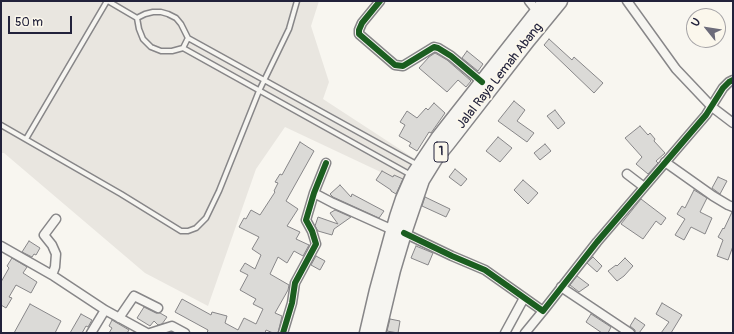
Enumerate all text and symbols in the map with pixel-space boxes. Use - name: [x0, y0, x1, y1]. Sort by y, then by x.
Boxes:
- scale bar: [10, 8, 74, 34]
- north arrow: [686, 8, 726, 48]
- text: 50 m: [15, 15, 43, 30]
- text: U: [689, 16, 703, 29]
- street label: Jalal Raya Lemah Abang: [454, 20, 546, 132]
- road number: 1: [434, 142, 448, 162]

